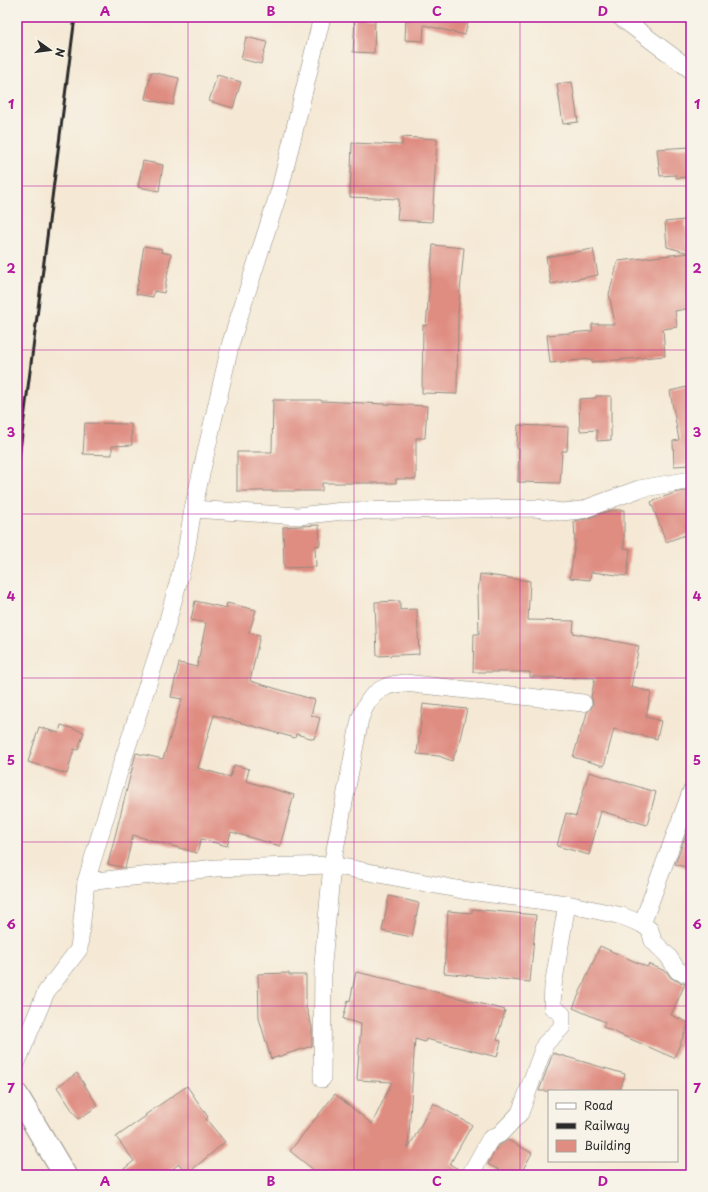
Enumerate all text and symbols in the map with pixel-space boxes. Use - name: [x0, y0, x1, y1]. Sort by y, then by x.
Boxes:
- text: A: [100, 1, 110, 20]
- text: B: [267, 1, 276, 20]
- text: C: [432, 1, 442, 20]
- text: D: [598, 1, 608, 20]
- north arrow: [30, 30, 70, 70]
- text: N: [51, 46, 69, 59]
- text: 1: [8, 94, 14, 113]
- text: 1: [694, 94, 700, 113]
- text: 2: [6, 258, 16, 277]
- text: 2: [692, 258, 702, 277]
- text: 3: [7, 422, 16, 441]
- text: 3: [693, 422, 702, 441]
- text: 4: [7, 586, 16, 605]
- text: 4: [693, 586, 702, 605]
- text: 5: [7, 750, 15, 769]
- text: 5: [693, 750, 701, 769]
- text: 6: [6, 914, 16, 933]
- text: 6: [692, 914, 702, 933]
- text: 7: [7, 1078, 15, 1097]
- text: 7: [693, 1078, 701, 1097]
- legend: [548, 1090, 678, 1162]
- text: Road: [584, 1096, 613, 1114]
- text: Railway: [584, 1116, 630, 1134]
- text: Building: [584, 1136, 631, 1154]
- text: A: [100, 1171, 110, 1190]
- text: B: [267, 1171, 276, 1190]
- text: C: [432, 1171, 442, 1190]
- text: D: [598, 1171, 608, 1190]

